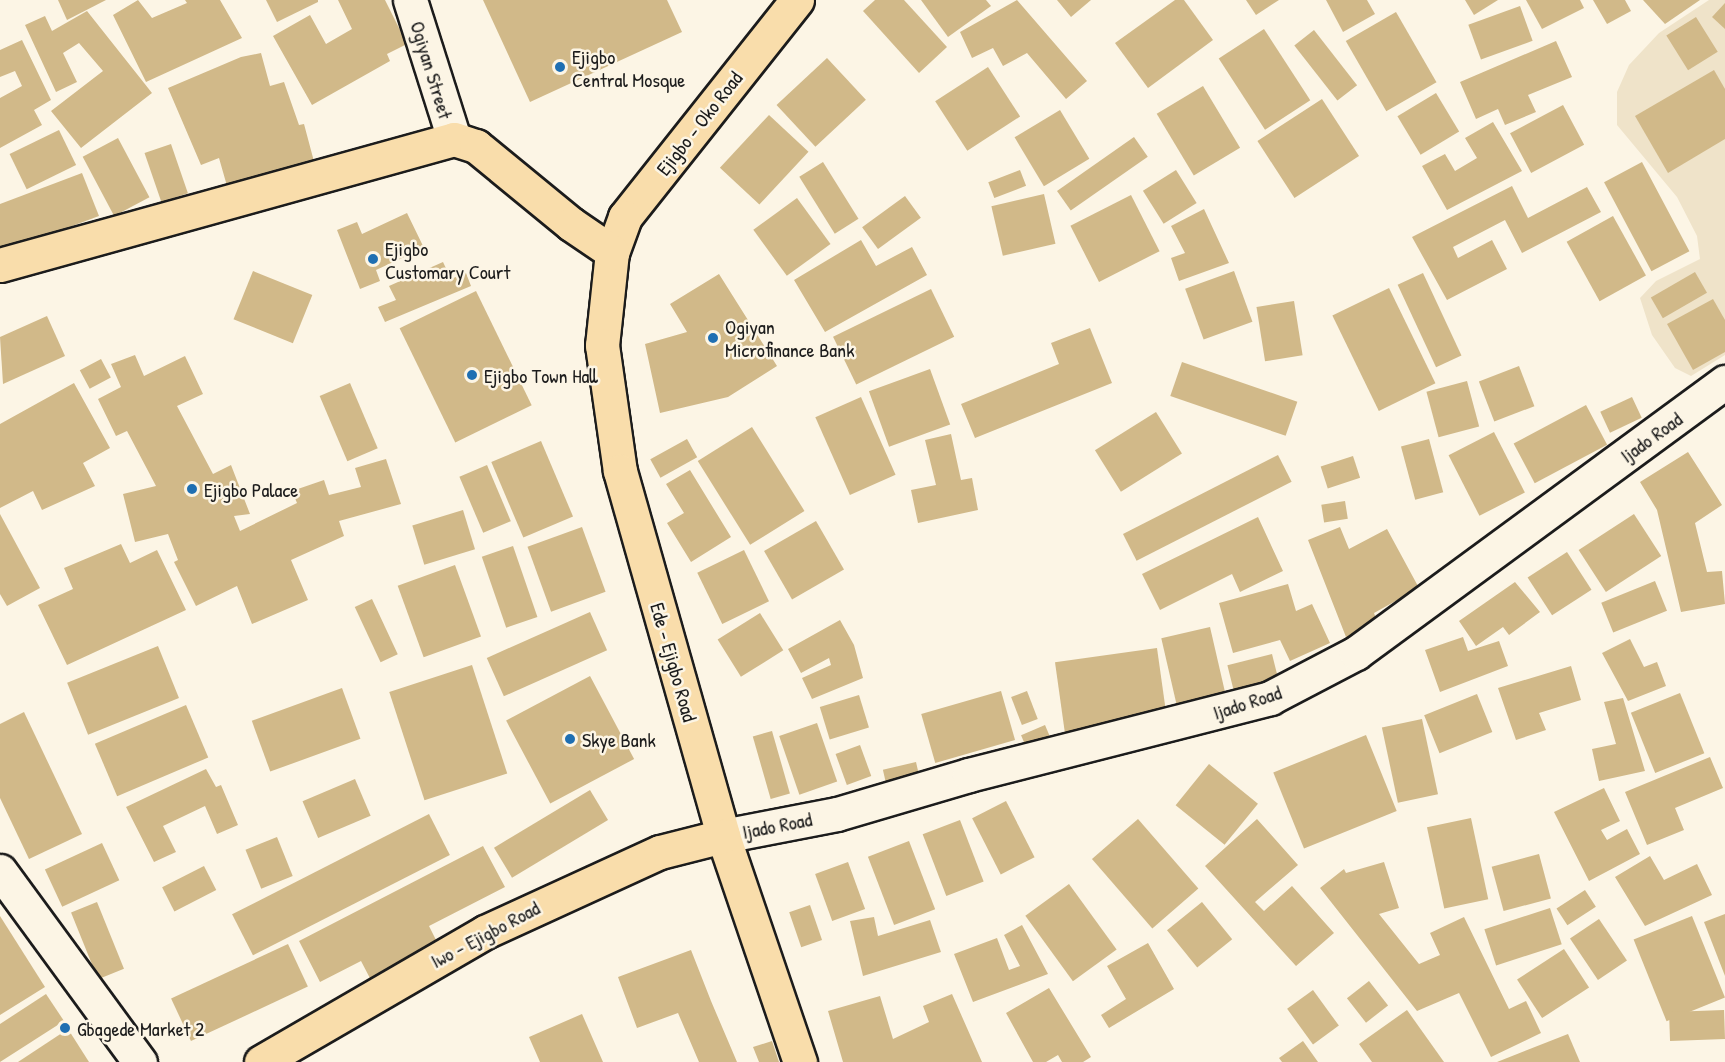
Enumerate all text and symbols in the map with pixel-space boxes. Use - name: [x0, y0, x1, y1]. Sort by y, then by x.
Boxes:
- street label: Ogiyan Street: [406, 18, 458, 122]
- place label: Ejigbo Central Mosque: [572, 44, 685, 91]
- marker: Ejigbo Central Mosque: [553, 60, 567, 74]
- street label: Ejigbo - Oko Road: [651, 66, 747, 180]
- place label: Ejigbo Customary Court: [385, 236, 510, 283]
- marker: Ejigbo Customary Court: [366, 252, 380, 266]
- place label: Ogiyan Microfinance Bank: [725, 314, 854, 361]
- marker: Ogiyan Microfinance Bank: [706, 331, 720, 345]
- place label: Ejigbo Town Hall: [484, 363, 598, 387]
- marker: Ejigbo Town Hall: [465, 368, 479, 382]
- street label: Ijado Road: [1615, 407, 1687, 467]
- place label: Ejigbo Palace: [204, 477, 298, 501]
- marker: Ejigbo Palace: [185, 482, 199, 496]
- street label: Ede - Ejigbo Road: [646, 600, 702, 724]
- street label: Ijado Road: [1210, 680, 1284, 724]
- place label: Skye Bank: [582, 727, 656, 751]
- marker: Skye Bank: [563, 732, 577, 746]
- street label: Ijado Road: [740, 806, 814, 844]
- street label: Iwo - Ejigbo Road: [426, 895, 544, 973]
- place label: Gbagede Market 2: [77, 1016, 204, 1040]
- marker: Gbagede Market 2: [58, 1021, 72, 1035]

